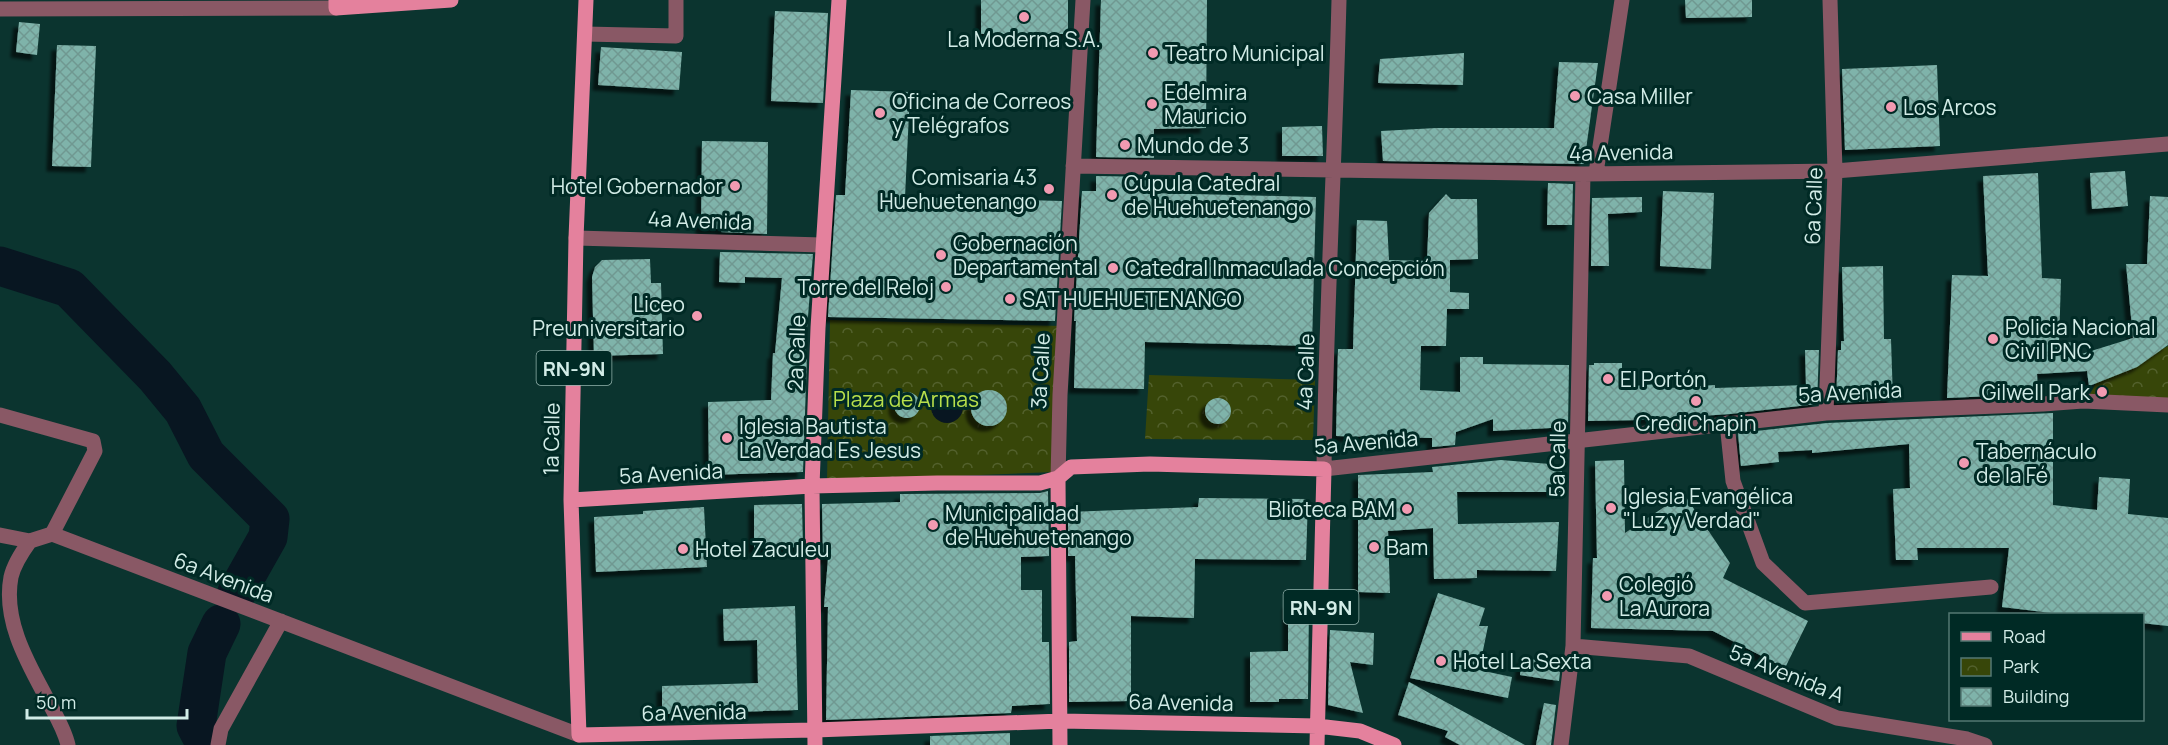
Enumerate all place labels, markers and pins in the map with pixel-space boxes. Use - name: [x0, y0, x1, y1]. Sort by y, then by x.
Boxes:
- marker: La Moderna S.A.: [1017, 10, 1031, 24]
- place label: La Moderna S.A.: [947, 25, 1101, 53]
- place label: Teatro Municipal: [1165, 39, 1325, 67]
- marker: Teatro Municipal: [1146, 46, 1160, 60]
- place label: Edelmira Mauricio: [1164, 78, 1247, 130]
- place label: Casa Miller: [1587, 82, 1693, 110]
- place label: Oficina de Correos y Telégrafos: [892, 87, 1071, 139]
- marker: Casa Miller: [1568, 89, 1582, 103]
- place label: Los Arcos: [1903, 93, 1997, 121]
- marker: Edelmira Mauricio: [1145, 97, 1159, 111]
- marker: Los Arcos: [1884, 100, 1898, 114]
- marker: Oficina de Correos y Telégrafos: [873, 106, 887, 120]
- place label: Mundo de 3: [1137, 131, 1249, 159]
- marker: Mundo de 3: [1118, 138, 1132, 152]
- place label: Comisaria 43 Huehuetenango: [879, 163, 1037, 215]
- place label: Cúpula Catedral de Huehuetenango: [1124, 169, 1311, 221]
- place label: Hotel Gobernador: [551, 172, 723, 200]
- marker: Hotel Gobernador: [728, 179, 742, 193]
- marker: Comisaria 43 Huehuetenango: [1042, 182, 1056, 196]
- marker: Cúpula Catedral de Huehuetenango: [1105, 188, 1119, 202]
- place label: Gobernación Departamental: [953, 229, 1098, 281]
- marker: Gobernación Departamental: [934, 248, 948, 262]
- place label: Catedral Inmaculada Concepción: [1125, 254, 1445, 282]
- marker: Catedral Inmaculada Concepción: [1106, 261, 1120, 275]
- place label: Torre del Reloj: [797, 273, 934, 301]
- marker: Torre del Reloj: [939, 280, 953, 294]
- place label: SAT HUEHUETENANGO: [1022, 285, 1242, 313]
- place label: Liceo Preuniversitario: [532, 290, 685, 342]
- marker: SAT HUEHUETENANGO: [1003, 292, 1017, 306]
- marker: Liceo Preuniversitario: [690, 309, 704, 323]
- place label: Policia Nacional Civil PNC: [2005, 313, 2156, 365]
- marker: Policia Nacional Civil PNC: [1986, 332, 2000, 346]
- place label: El Portón: [1620, 365, 1707, 393]
- marker: El Portón: [1601, 372, 1615, 386]
- place label: Gilwell Park: [1982, 378, 2091, 406]
- marker: Gilwell Park: [2095, 385, 2109, 399]
- marker: CrediChapin: [1689, 394, 1703, 408]
- place label: CrediChapin: [1636, 409, 1756, 437]
- place label: Iglesia Bautista La Verdad Es Jesus: [739, 412, 921, 464]
- marker: Iglesia Bautista La Verdad Es Jesus: [720, 431, 734, 445]
- place label: Tabernáculo de la Fé: [1976, 437, 2097, 489]
- marker: Tabernáculo de la Fé: [1957, 456, 1971, 470]
- place label: Iglesia Evangélica "Luz y Verdad": [1623, 482, 1793, 534]
- place label: Blioteca BAM: [1268, 495, 1395, 523]
- place label: Municipalidad de Huehuetenango: [945, 499, 1132, 551]
- marker: Iglesia Evangélica "Luz y Verdad": [1604, 501, 1618, 515]
- marker: Blioteca BAM: [1400, 502, 1414, 516]
- marker: Municipalidad de Huehuetenango: [926, 518, 940, 532]
- place label: Bam: [1386, 533, 1428, 561]
- place label: Hotel Zaculeu: [695, 535, 829, 563]
- marker: Bam: [1367, 540, 1381, 554]
- marker: Hotel Zaculeu: [676, 542, 690, 556]
- place label: Colegió La Aurora: [1619, 570, 1710, 622]
- marker: Colegió La Aurora: [1600, 589, 1614, 603]
- place label: Hotel La Sexta: [1453, 647, 1592, 675]
- marker: Hotel La Sexta: [1434, 654, 1448, 668]

